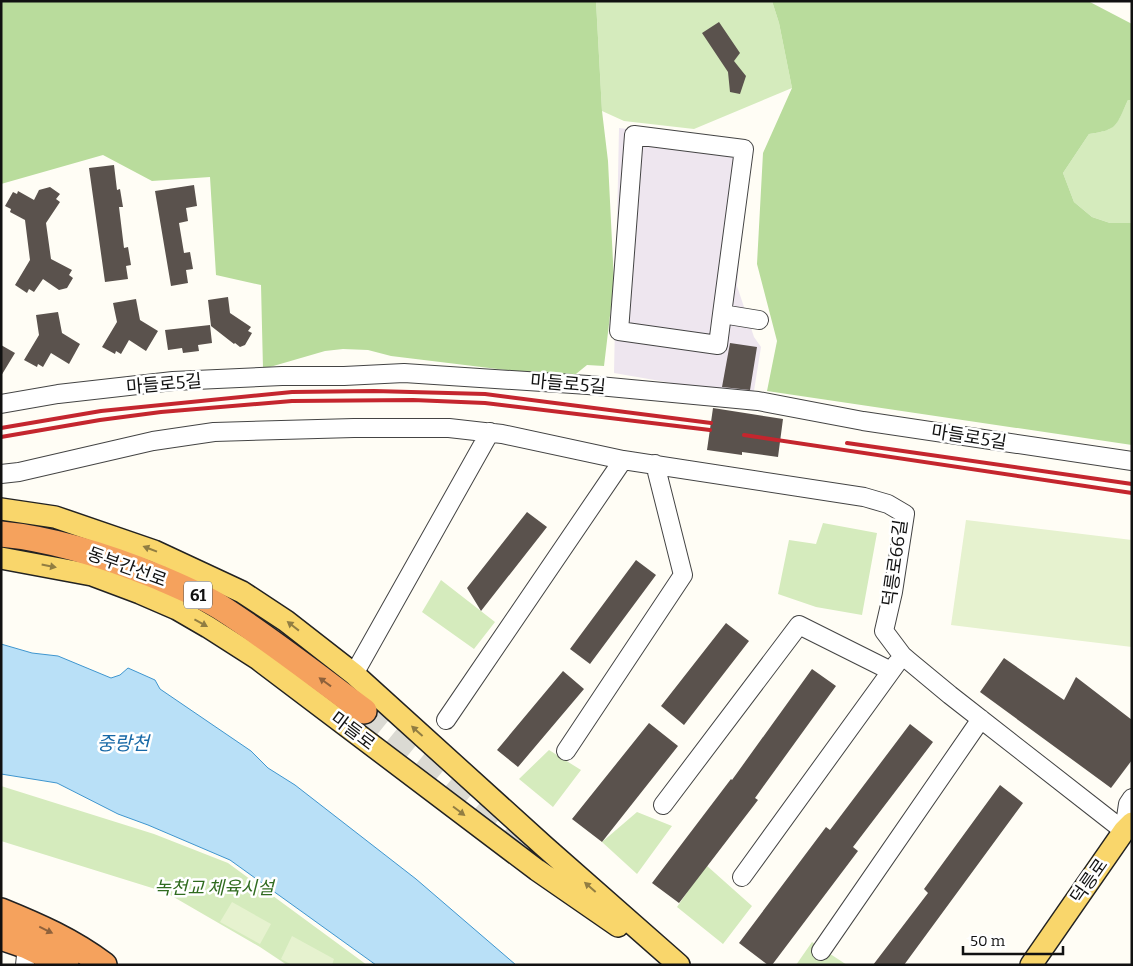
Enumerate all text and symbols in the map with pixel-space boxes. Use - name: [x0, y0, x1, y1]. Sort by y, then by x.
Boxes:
- street label: 마들로5길: [125, 370, 203, 398]
- street label: 마들로5길: [529, 370, 607, 398]
- street label: 마들로5길: [930, 420, 1008, 454]
- street label: 덕릉로66길: [878, 518, 912, 608]
- street label: 동부간선로: [84, 543, 170, 591]
- one-way arrow: [143, 545, 157, 553]
- one-way arrow: [42, 562, 57, 570]
- road number: 61: [184, 582, 212, 608]
- one-way arrow: [194, 618, 207, 627]
- one-way arrow: [287, 621, 300, 632]
- one-way arrow: [318, 677, 332, 687]
- street label: 마들로: [327, 707, 379, 755]
- one-way arrow: [411, 725, 423, 737]
- water label: 중랑천: [97, 732, 151, 755]
- one-way arrow: [452, 806, 465, 817]
- street label: 덕릉로: [1066, 854, 1112, 908]
- park label: 녹천교 체육시설: [154, 877, 276, 899]
- one-way arrow: [583, 881, 596, 892]
- scale bar: [963, 924, 1063, 956]
- one-way arrow: [39, 926, 53, 934]
- text: 50 m: [970, 932, 1006, 950]

